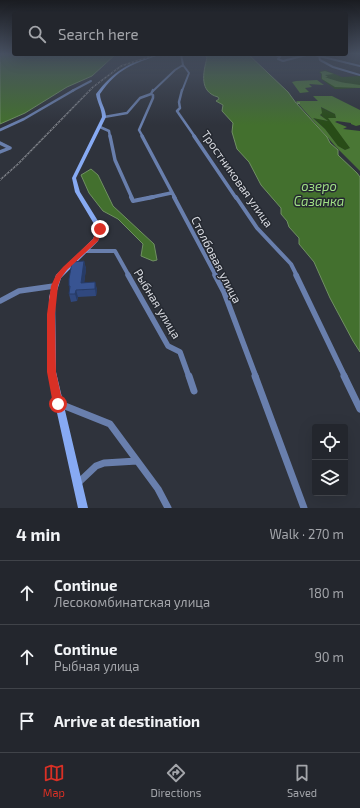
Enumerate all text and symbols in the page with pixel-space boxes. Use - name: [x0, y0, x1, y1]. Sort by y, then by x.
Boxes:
- search box: [12, 12, 348, 56]
- icon: search: [26, 23, 48, 45]
- text: Search here: [58, 25, 139, 43]
- street label: Тростниковая улица: [198, 127, 276, 230]
- water label: озеро Сазанка: [294, 178, 344, 209]
- street label: Столбовая улица: [188, 214, 245, 306]
- route end: [91, 220, 109, 238]
- street label: Рыбная улица: [131, 266, 184, 341]
- route start: [49, 395, 67, 413]
- map controls: [312, 424, 348, 496]
- button: locate: [312, 424, 348, 460]
- button: layers: [312, 460, 348, 496]
- text: 4 min: [16, 524, 60, 544]
- text: Walk · 270 m: [269, 526, 344, 542]
- text: Continue: [54, 576, 117, 594]
- icon: ahead: [16, 582, 38, 604]
- text: 180 m: [309, 585, 344, 601]
- text: Лесокомбинатская улица: [54, 594, 210, 610]
- text: Continue: [54, 640, 117, 658]
- icon: ahead: [16, 646, 38, 668]
- text: 90 m: [314, 649, 344, 665]
- text: Рыбная улица: [54, 658, 140, 674]
- icon: arrive: [16, 710, 38, 732]
- text: Arrive at destination: [54, 712, 200, 730]
- tab: Map: [43, 762, 65, 799]
- tab: Directions: [151, 762, 201, 799]
- tab: Saved: [287, 762, 317, 799]

